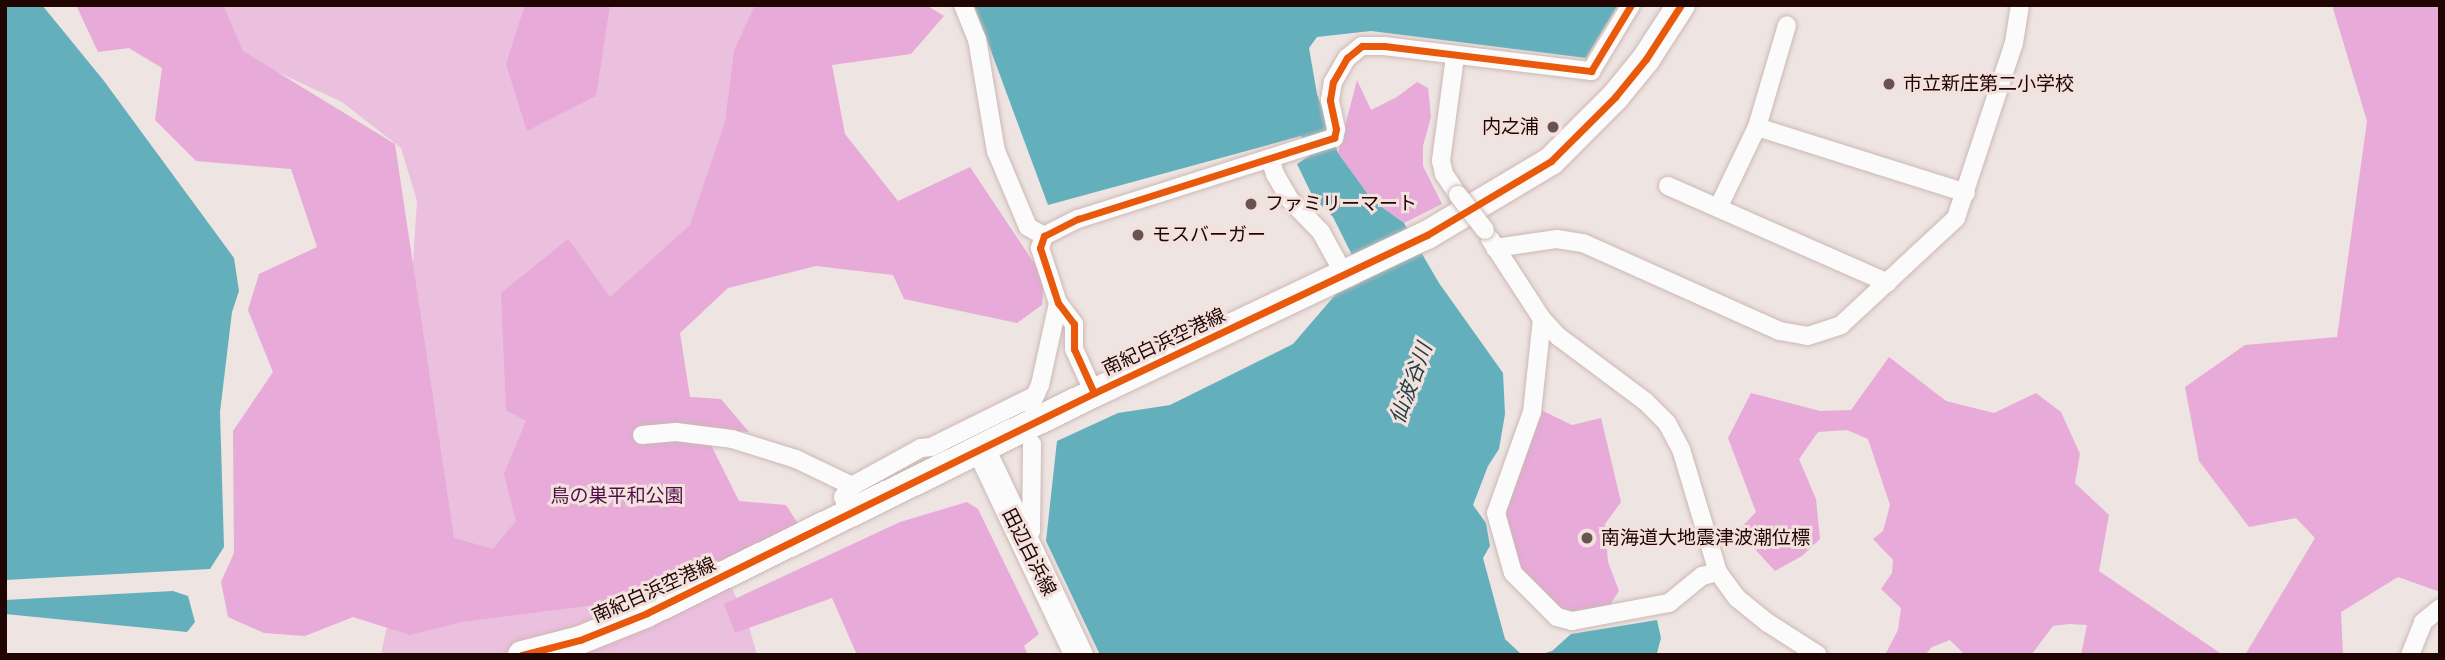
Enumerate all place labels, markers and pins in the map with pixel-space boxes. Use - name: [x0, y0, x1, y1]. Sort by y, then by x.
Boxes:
- place label: 市立新庄第二小学校: [1903, 73, 2074, 95]
- marker: 市立新庄第二小学校: [1881, 76, 1897, 92]
- place label: 内之浦: [1482, 116, 1539, 138]
- marker: 内之浦: [1545, 119, 1561, 135]
- place label: ファミリーマート: [1265, 193, 1417, 215]
- marker: ファミリーマート: [1243, 196, 1259, 212]
- place label: モスバーガー: [1152, 224, 1266, 246]
- marker: モスバーガー: [1130, 227, 1146, 243]
- place label: 南海道大地震津波潮位標: [1601, 527, 1810, 549]
- marker: 南海道大地震津波潮位標: [1579, 530, 1595, 546]

